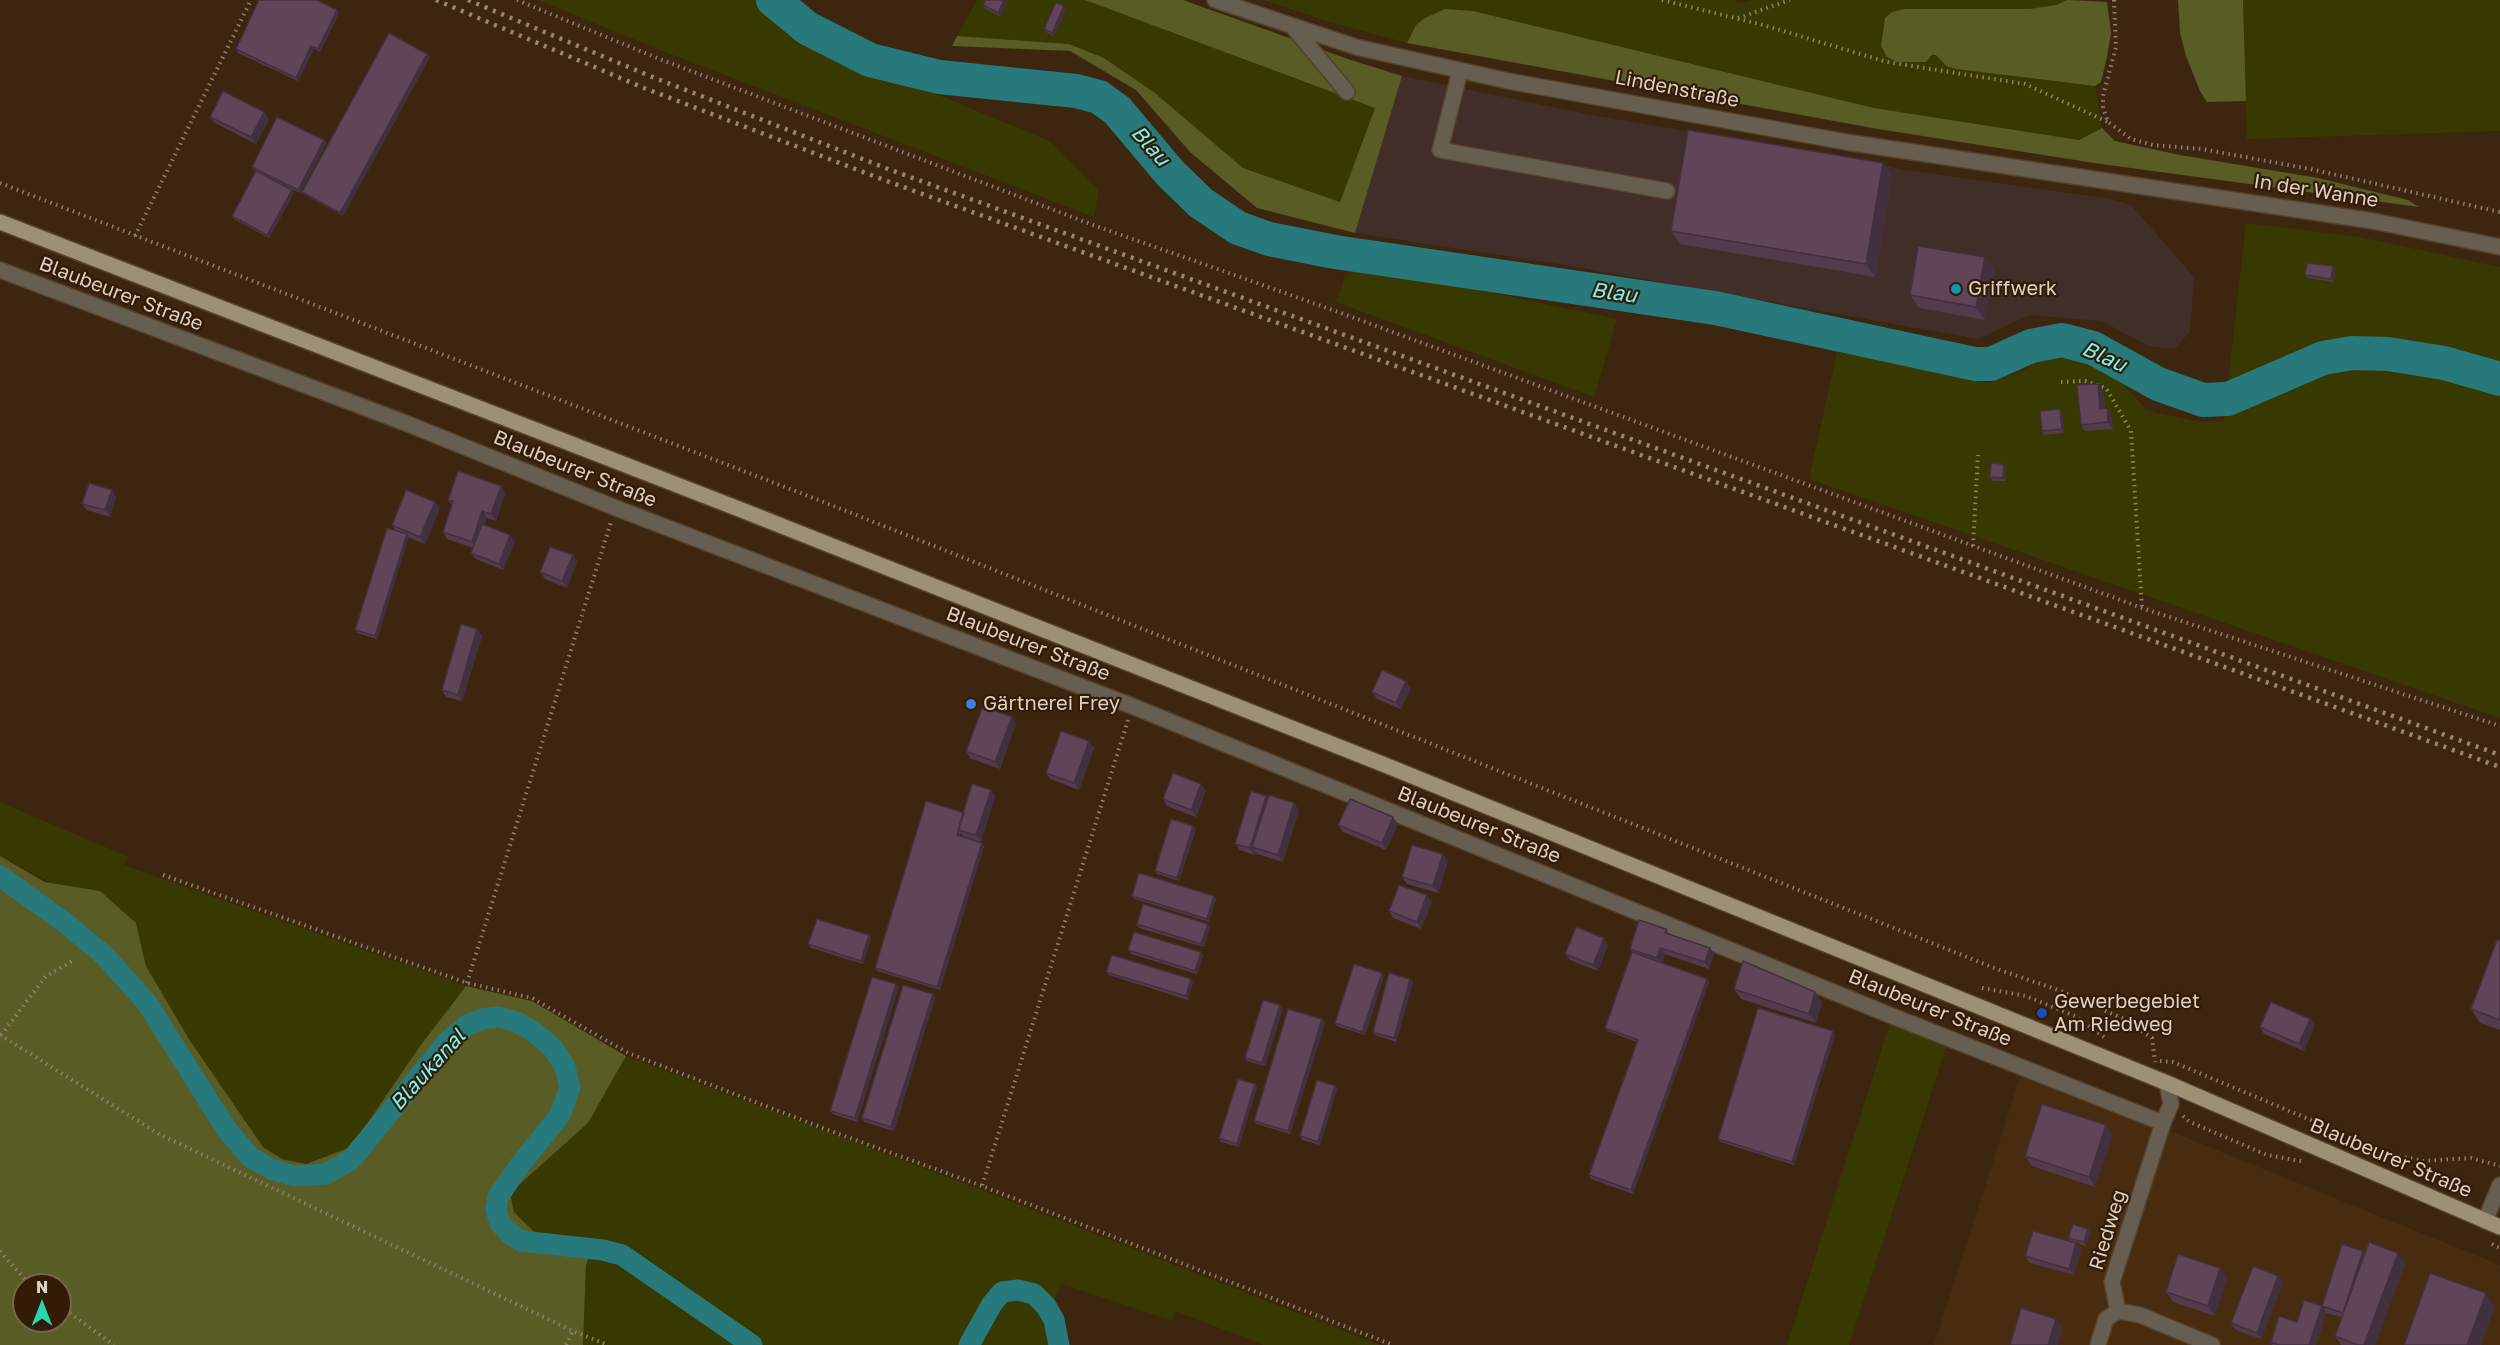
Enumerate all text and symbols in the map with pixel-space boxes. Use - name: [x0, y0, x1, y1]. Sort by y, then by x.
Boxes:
- street label: Lindenstraße: [1613, 65, 1741, 113]
- water label: Blau: [1125, 121, 1175, 171]
- street label: In der Wanne: [2252, 169, 2380, 213]
- street label: Blaubeurer Straße: [36, 252, 206, 336]
- water label: Blau: [1590, 277, 1638, 309]
- place label: Griffwerk: [1968, 277, 2057, 301]
- marker: Griffwerk: [1949, 282, 1963, 296]
- water label: Blau: [2078, 336, 2130, 378]
- street label: Blaubeurer Straße: [490, 425, 660, 513]
- street label: Blaubeurer Straße: [943, 602, 1113, 686]
- place label: Gärtnerei Frey: [983, 692, 1120, 716]
- marker: Gärtnerei Frey: [964, 697, 978, 711]
- street label: Blaubeurer Straße: [1394, 781, 1564, 869]
- street label: Blaubeurer Straße: [1845, 964, 2015, 1052]
- place label: Gewerbegebiet Am Riedweg: [2054, 990, 2200, 1037]
- marker: Gewerbegebiet Am Riedweg: [2035, 1006, 2049, 1020]
- water label: Blaukanal: [385, 1024, 471, 1116]
- street label: Blaubeurer Straße: [2306, 1113, 2476, 1203]
- street label: Riedweg: [2084, 1187, 2132, 1273]
- north arrow: [12, 1273, 72, 1333]
- text: N: [36, 1277, 48, 1297]

